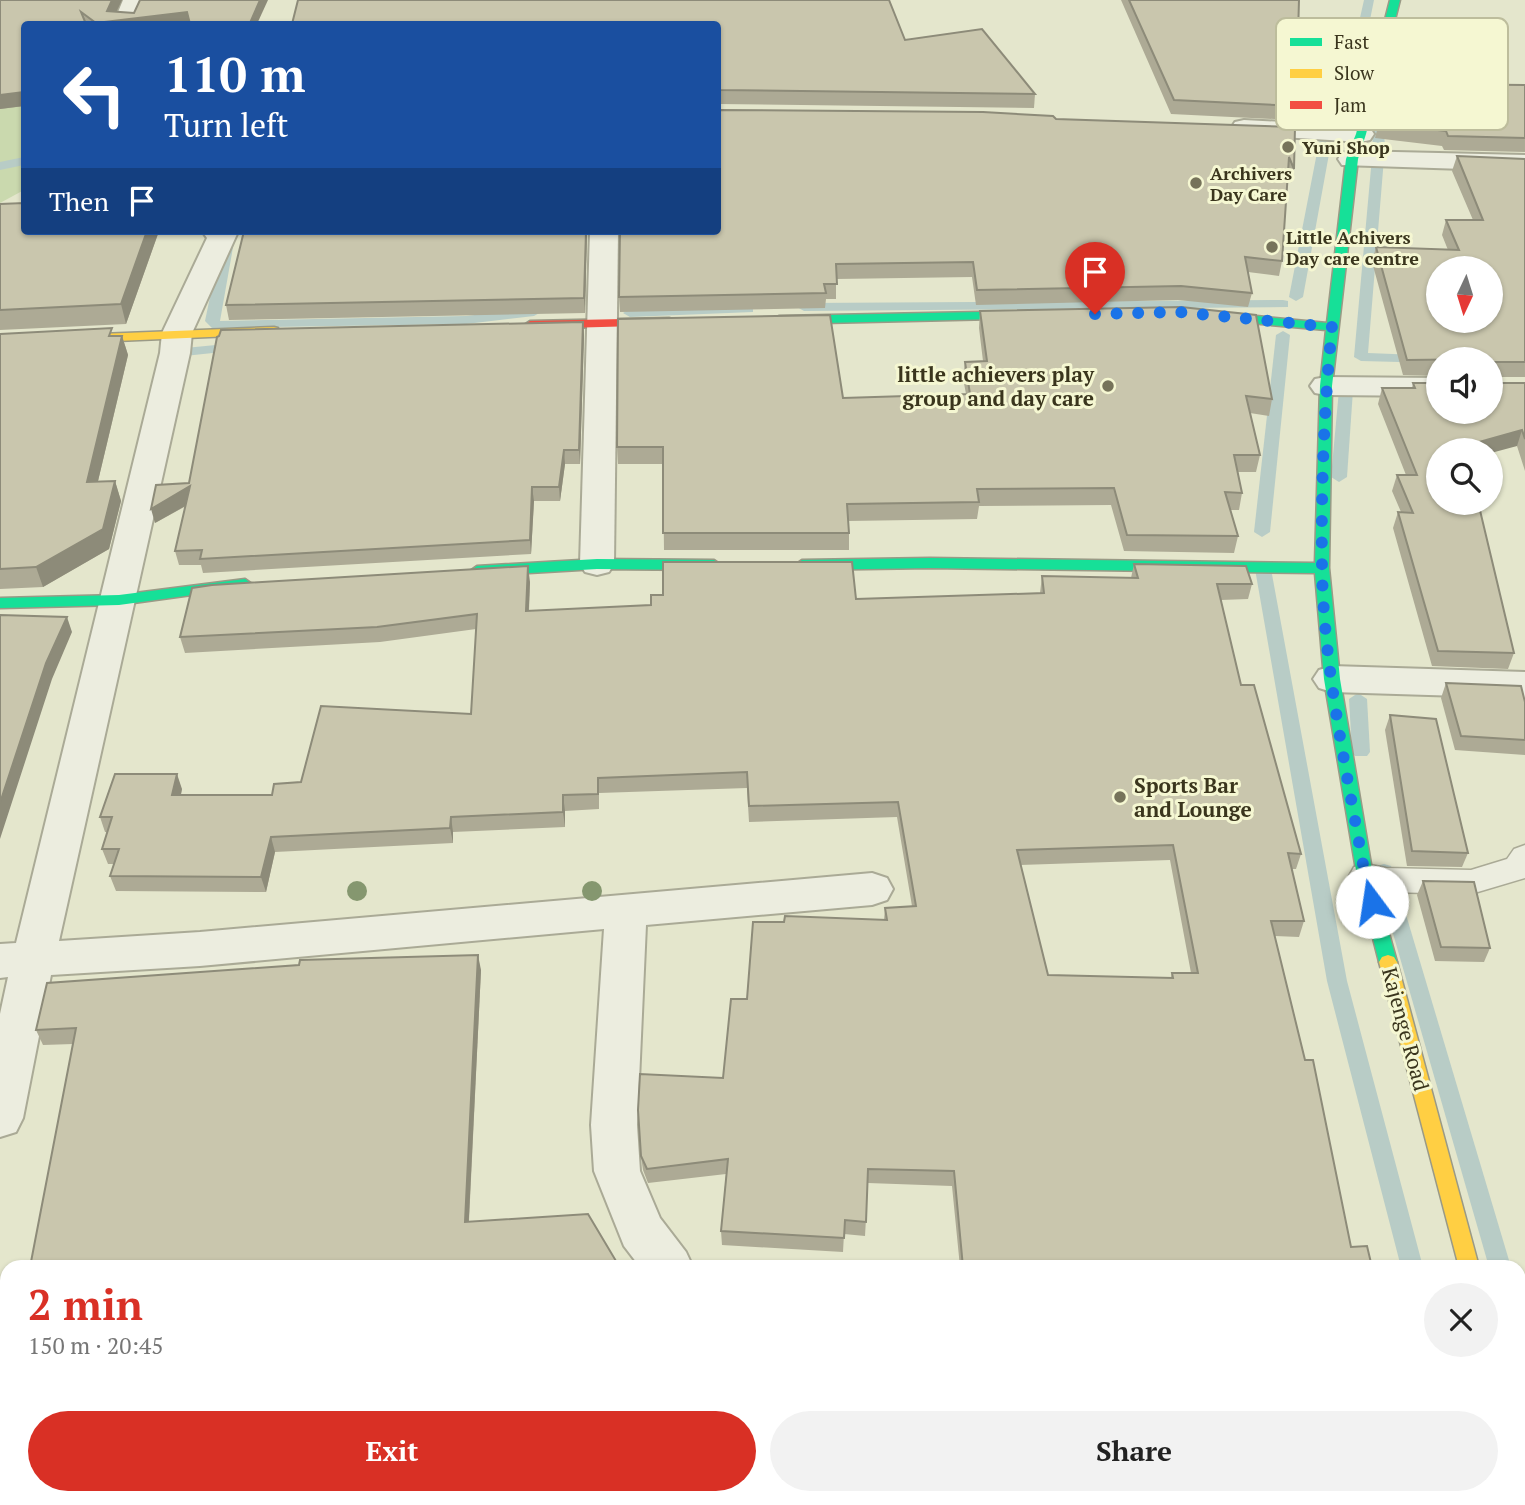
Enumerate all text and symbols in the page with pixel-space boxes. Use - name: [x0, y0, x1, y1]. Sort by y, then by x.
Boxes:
- legend: [1276, 18, 1508, 130]
- text: Fast: [1334, 29, 1369, 54]
- text: 110 m: [164, 41, 306, 106]
- icon: left: [49, 49, 140, 140]
- text: Slow: [1334, 60, 1375, 85]
- text: Jam: [1334, 92, 1367, 117]
- text: Turn left: [164, 104, 288, 146]
- place label: Yuni Shop: [1302, 135, 1390, 159]
- marker: Yuni Shop: [1280, 139, 1296, 155]
- place label: Archivers Day Care: [1210, 161, 1292, 206]
- marker: Archivers Day Care: [1188, 175, 1204, 191]
- icon: arrive: [123, 182, 161, 220]
- text: Then: [49, 184, 109, 218]
- place label: Little Achivers Day care centre: [1286, 225, 1419, 270]
- marker: Little Achivers Day care centre: [1264, 239, 1280, 255]
- pin: [1065, 242, 1125, 314]
- icon: arrive: [1076, 253, 1114, 291]
- north arrow: [1426, 256, 1503, 332]
- map controls: [1426, 256, 1503, 515]
- button: sound: [1426, 347, 1503, 424]
- place label: little achievers play group and day care: [897, 360, 1095, 412]
- marker: little achievers play group and day care: [1100, 378, 1116, 394]
- button: search: [1426, 438, 1503, 515]
- place label: Sports Bar and Lounge: [1134, 771, 1252, 823]
- marker: Sports Bar and Lounge: [1112, 789, 1128, 805]
- position arrow: [1335, 865, 1409, 939]
- street label: Kajenge Road: [1376, 964, 1436, 1094]
- text: 2 min: [28, 1276, 143, 1332]
- button: close: [1424, 1283, 1498, 1357]
- text: 150 m · 20:45: [28, 1330, 163, 1361]
- button: Exit: [28, 1411, 756, 1491]
- button: Share: [770, 1411, 1498, 1491]

